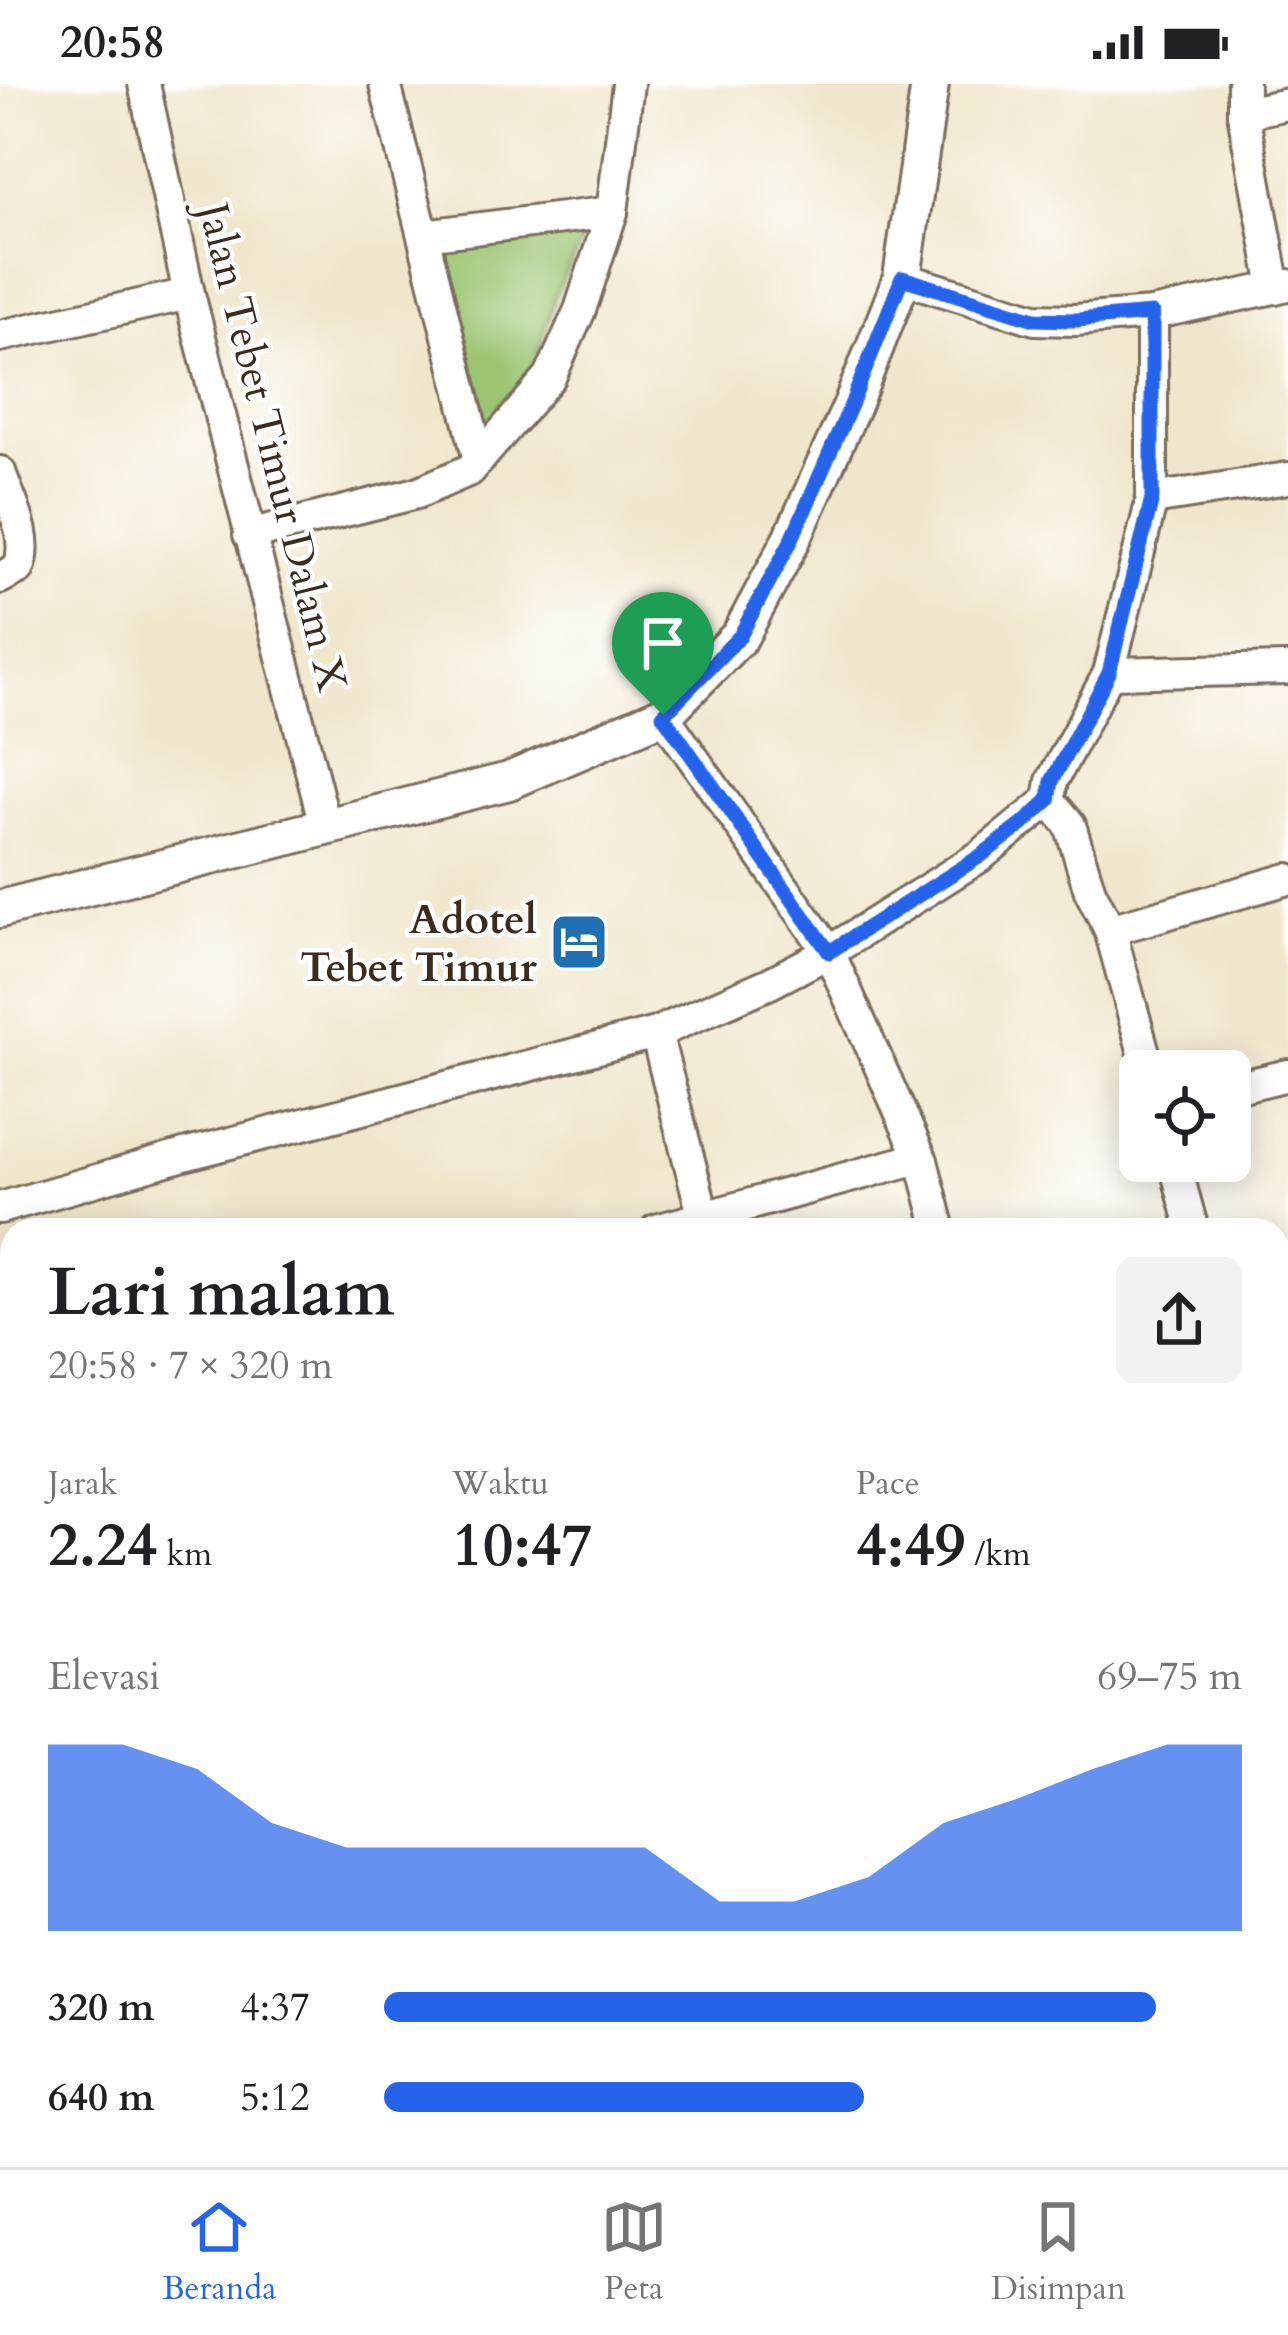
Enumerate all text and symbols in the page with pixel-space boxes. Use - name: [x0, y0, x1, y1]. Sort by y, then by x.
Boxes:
- text: 20:58: [60, 12, 165, 73]
- street label: Jalan Tebet Timur Dalam X: [183, 192, 361, 697]
- pin: [612, 592, 714, 715]
- icon: arrive: [630, 610, 696, 676]
- place label: Adotel Tebet Timur: [300, 891, 537, 996]
- hotel icon: Adotel Tebet Timur: [548, 911, 610, 973]
- map controls: [1119, 1050, 1251, 1182]
- button: locate: [1119, 1050, 1251, 1182]
- text: Lari malam: [48, 1249, 394, 1338]
- button: share: [1116, 1257, 1242, 1383]
- text: 20:58 · 7 × 320 m: [48, 1339, 333, 1392]
- text: Jarak: [48, 1461, 117, 1506]
- text: Waktu: [452, 1461, 549, 1506]
- text: Pace: [856, 1461, 920, 1506]
- text: 2.24: [48, 1506, 158, 1587]
- text: 10:47: [452, 1506, 592, 1587]
- text: 4:49: [856, 1506, 966, 1587]
- text: km: [158, 1532, 212, 1577]
- text: /km: [966, 1532, 1031, 1577]
- text: Elevasi: [48, 1650, 160, 1703]
- text: 69–75 m: [1097, 1650, 1242, 1703]
- text: 320 m: [48, 1981, 154, 2034]
- text: 4:37: [240, 1981, 310, 2034]
- text: 640 m: [48, 2071, 154, 2124]
- text: 5:12: [240, 2071, 310, 2124]
- tab: Beranda: [162, 2194, 276, 2311]
- tab: Peta: [601, 2194, 667, 2311]
- tab: Disimpan: [991, 2194, 1126, 2311]

